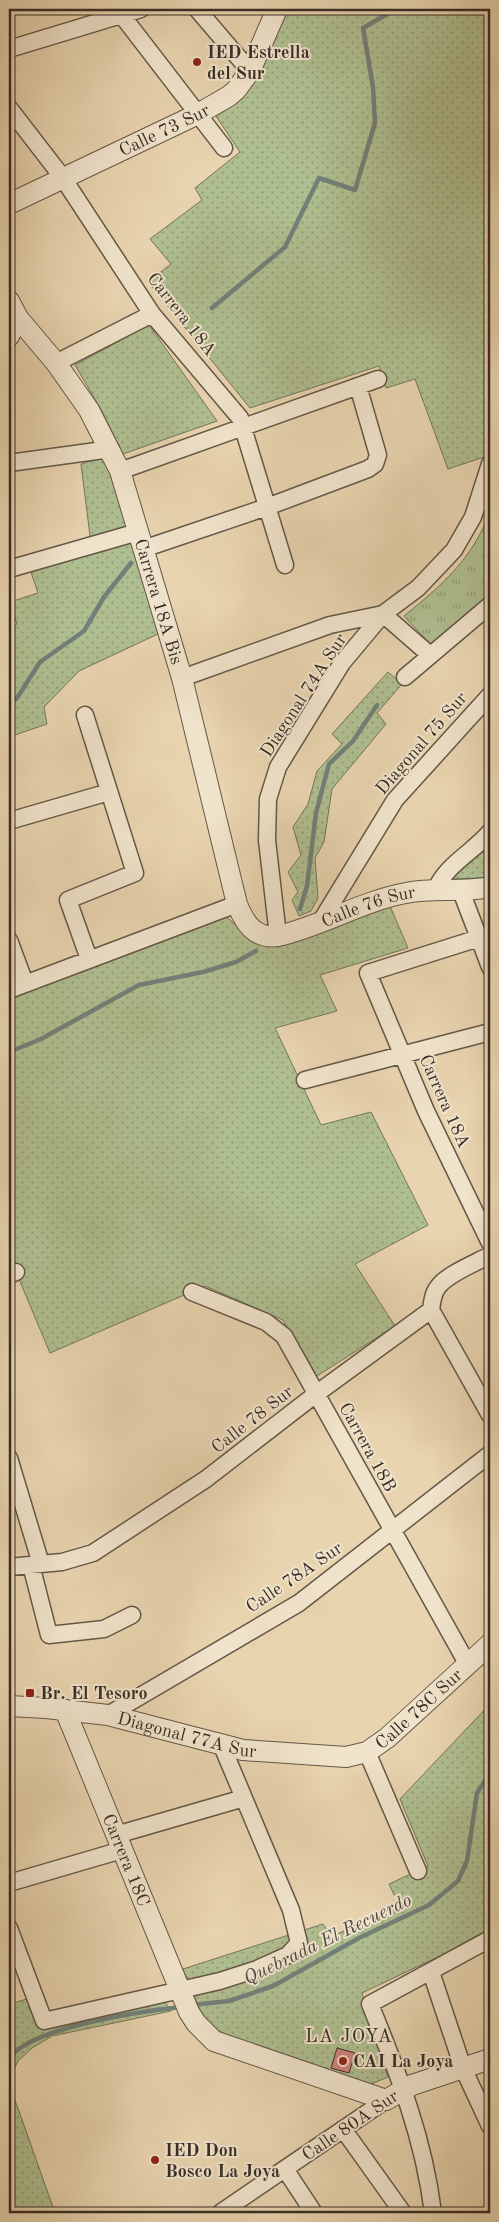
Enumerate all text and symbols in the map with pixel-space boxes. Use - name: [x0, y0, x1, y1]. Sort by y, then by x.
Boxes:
- place label: IED Estrella del Sur: [207, 44, 310, 83]
- marker: IED Estrella del Sur: [191, 56, 203, 68]
- street label: Calle 73 Sur: [117, 101, 214, 160]
- street label: Carrera 18A: [143, 270, 219, 360]
- street label: Carrera 18A Bis: [131, 537, 185, 667]
- street label: Diagonal 74A Sur: [257, 630, 351, 760]
- street label: Diagonal 75 Sur: [373, 689, 471, 798]
- street label: Calle 76 Sur: [319, 883, 417, 931]
- street label: Carrera 18A: [416, 1052, 473, 1151]
- street label: Calle 78 Sur: [208, 1382, 297, 1457]
- street label: Carrera 18B: [335, 1400, 399, 1495]
- street label: Calle 78A Sur: [243, 1539, 346, 1617]
- street label: Calle 78C Sur: [372, 1666, 467, 1753]
- place label: Br. El Tesoro: [40, 1685, 148, 1703]
- marker: Br. El Tesoro: [24, 1687, 36, 1699]
- street label: Diagonal 77A Sur: [115, 1710, 258, 1761]
- street label: Carrera 18C: [99, 1811, 153, 1909]
- water label: Quebrada El Recuerdo: [241, 1891, 415, 1989]
- district label: LA JOYA: [305, 2028, 393, 2047]
- place label: CAI La Joya: [353, 2053, 453, 2071]
- marker: CAI La Joya: [337, 2055, 349, 2067]
- street label: Calle 80A Sur: [299, 2087, 402, 2165]
- place label: IED Don Bosco La Joya: [165, 2142, 280, 2181]
- marker: IED Don Bosco La Joya: [149, 2154, 161, 2166]

